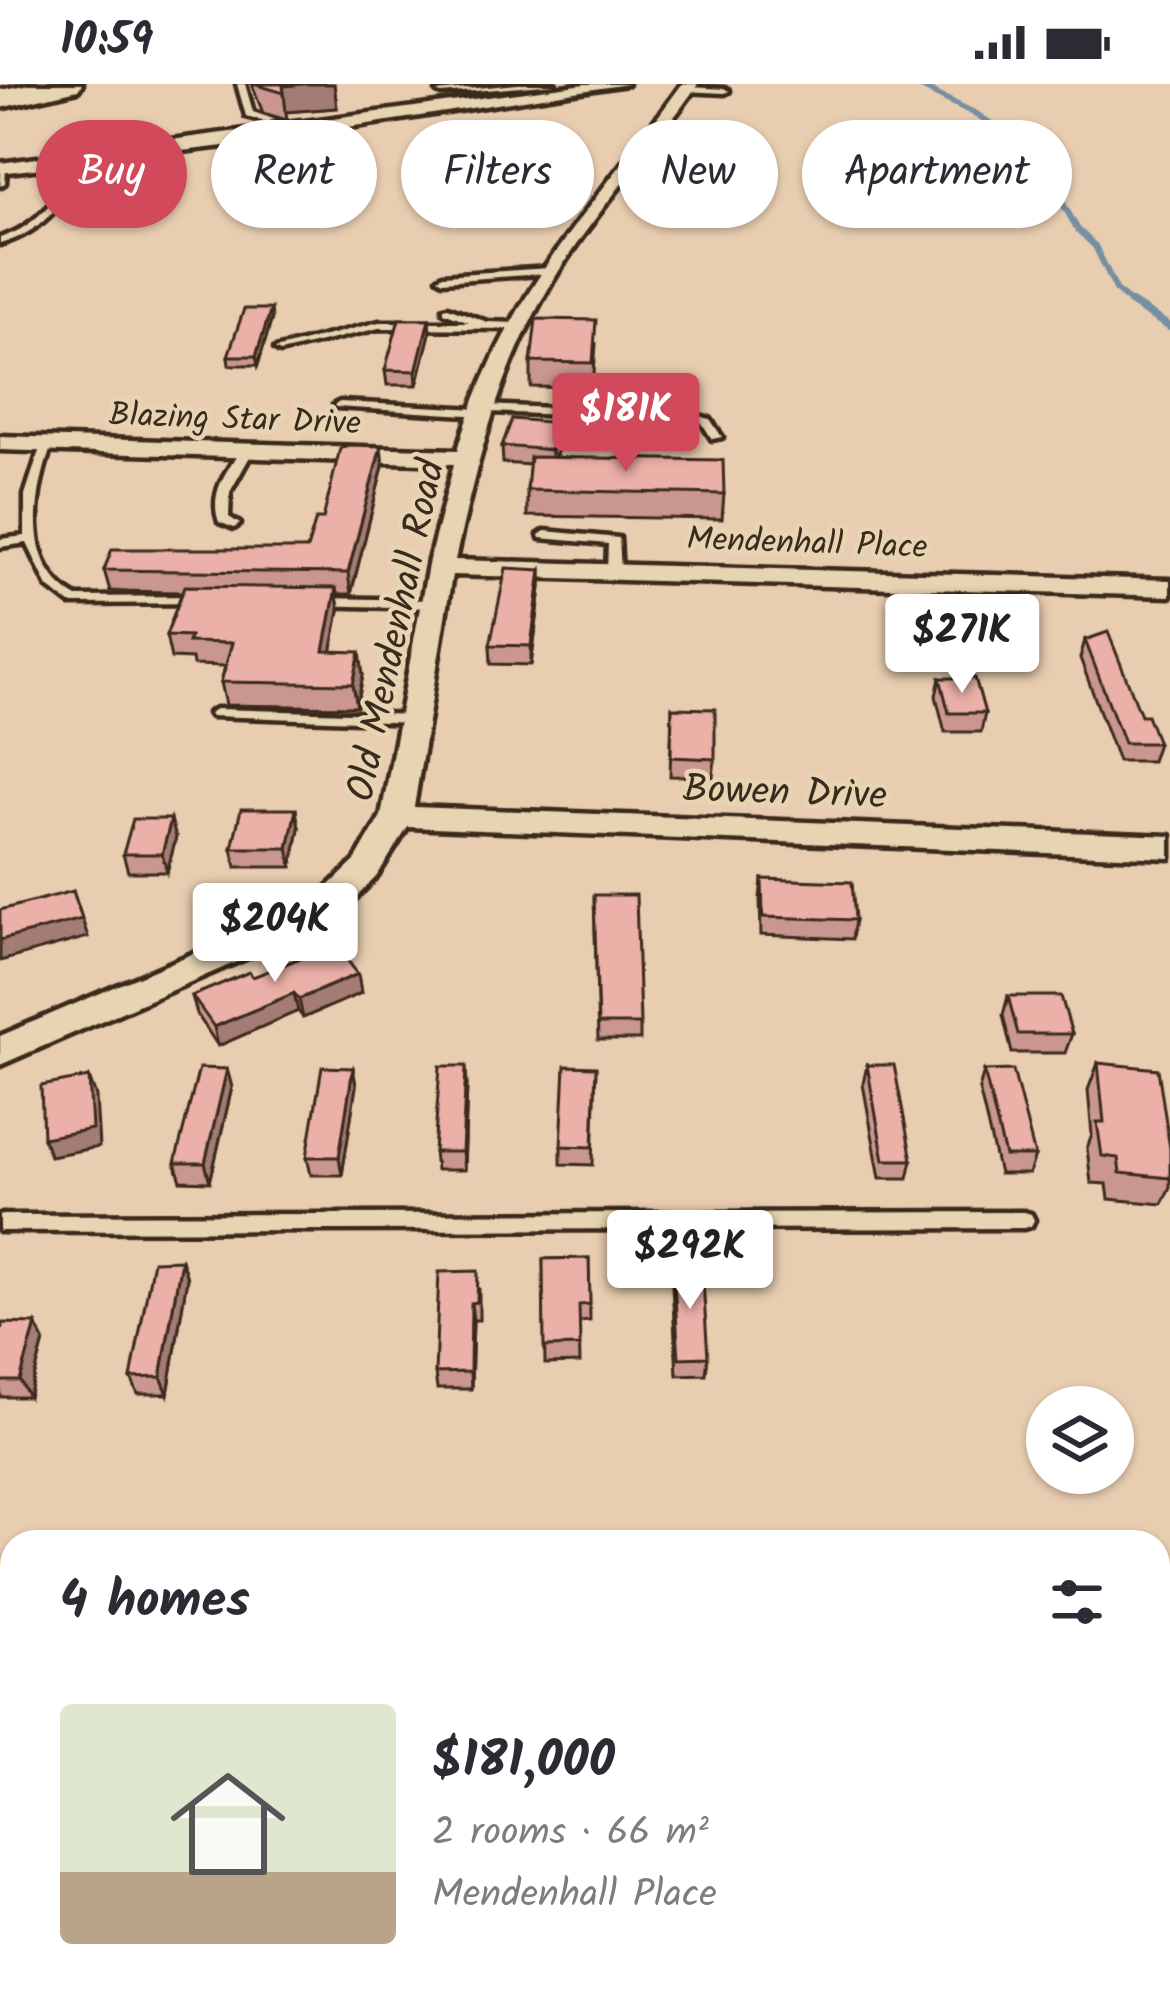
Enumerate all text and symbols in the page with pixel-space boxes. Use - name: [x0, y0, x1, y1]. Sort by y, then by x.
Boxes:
- text: 10:59: [60, 6, 153, 78]
- chip: Buy: [36, 120, 187, 228]
- chip: Rent: [211, 120, 377, 228]
- chip: Filters: [401, 120, 594, 228]
- chip: New: [618, 120, 778, 228]
- chip: Apartment: [802, 120, 1072, 228]
- pin: $181K: [542, 373, 710, 475]
- text: $181K: [579, 381, 673, 443]
- street label: Blazing Star Drive: [108, 390, 362, 451]
- street label: Old Mendenhall Road: [331, 453, 465, 807]
- street label: Mendenhall Place: [686, 514, 928, 575]
- pin: $271K: [878, 594, 1046, 696]
- text: $271K: [912, 602, 1012, 664]
- street label: Bowen Drive: [682, 759, 888, 829]
- pin: $204K: [191, 883, 359, 985]
- text: $204K: [220, 891, 330, 953]
- pin: $292K: [606, 1210, 774, 1312]
- text: $292K: [634, 1218, 746, 1280]
- map controls: [1026, 1386, 1134, 1494]
- button: layers: [1026, 1386, 1134, 1494]
- text: 4 homes: [60, 1562, 250, 1643]
- icon: filters: [1044, 1569, 1110, 1635]
- text: $181,000: [432, 1722, 615, 1803]
- icon: home: [156, 1752, 300, 1896]
- text: 2 rooms · 66 m²: [432, 1803, 709, 1865]
- text: Mendenhall Place: [432, 1865, 717, 1927]

